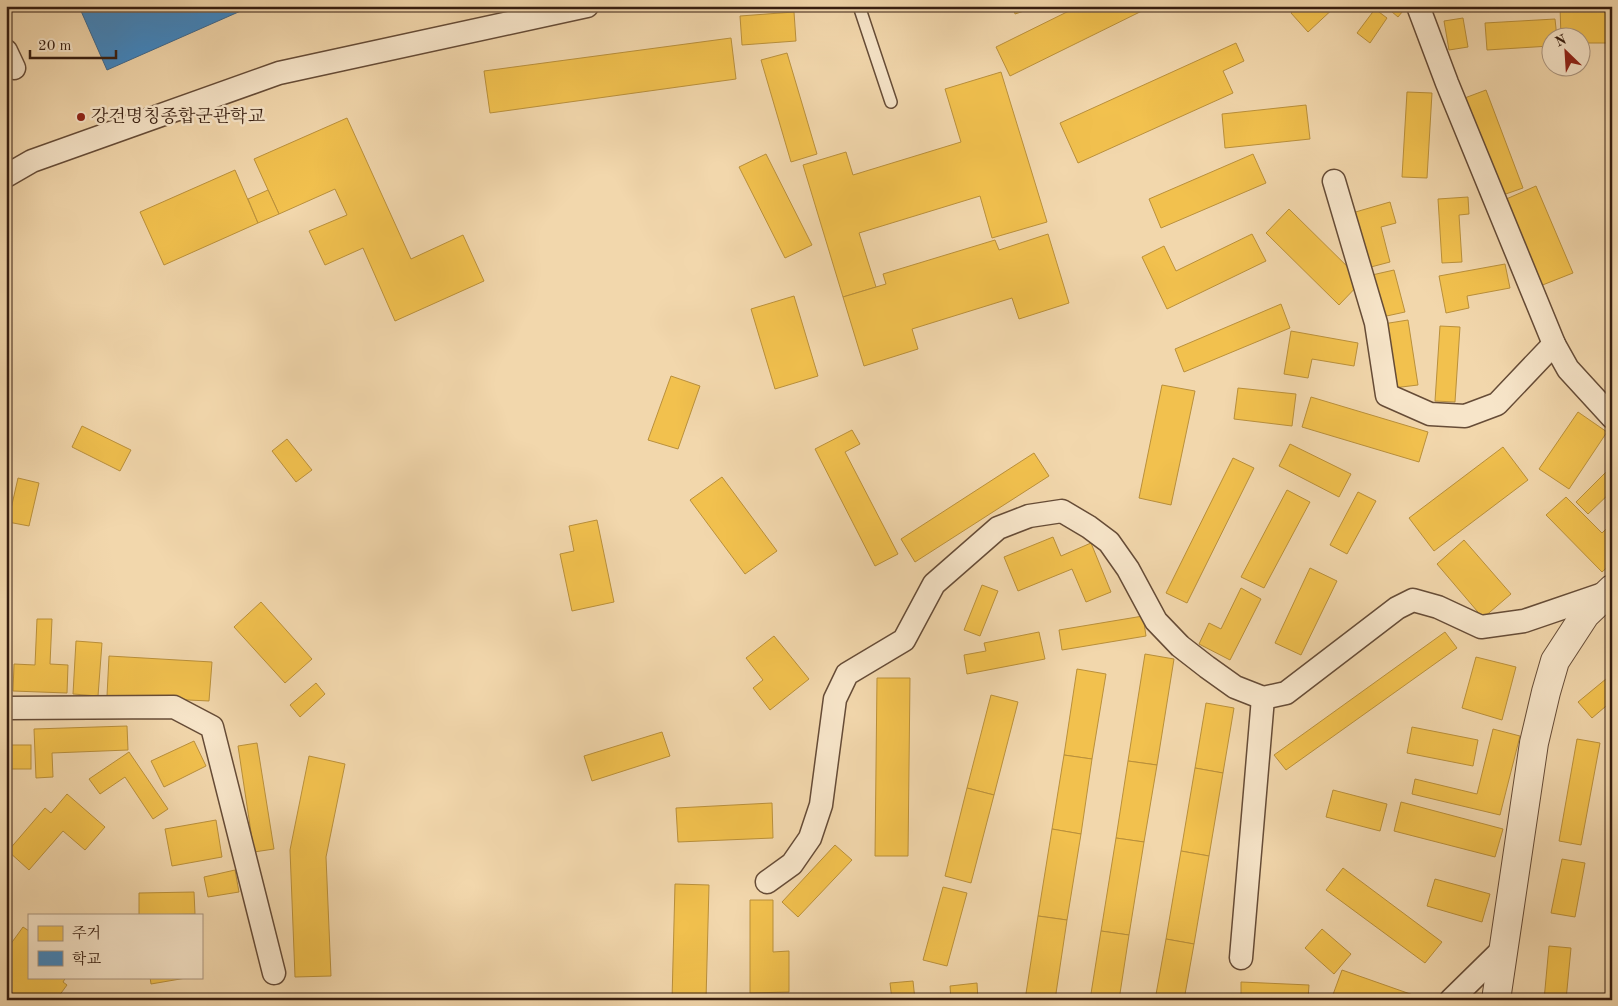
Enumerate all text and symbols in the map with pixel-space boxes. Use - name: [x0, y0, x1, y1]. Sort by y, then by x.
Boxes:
- scale bar: [30, 28, 116, 60]
- north arrow: [1540, 28, 1590, 78]
- text: N: [1553, 32, 1569, 50]
- text: 20 m: [38, 39, 72, 54]
- place label: 강건명칭종합군관학교: [91, 107, 265, 126]
- marker: 강건명칭종합군관학교: [75, 111, 87, 123]
- legend: [28, 914, 202, 978]
- text: 주거: [72, 925, 101, 942]
- text: 학교: [72, 951, 101, 968]

